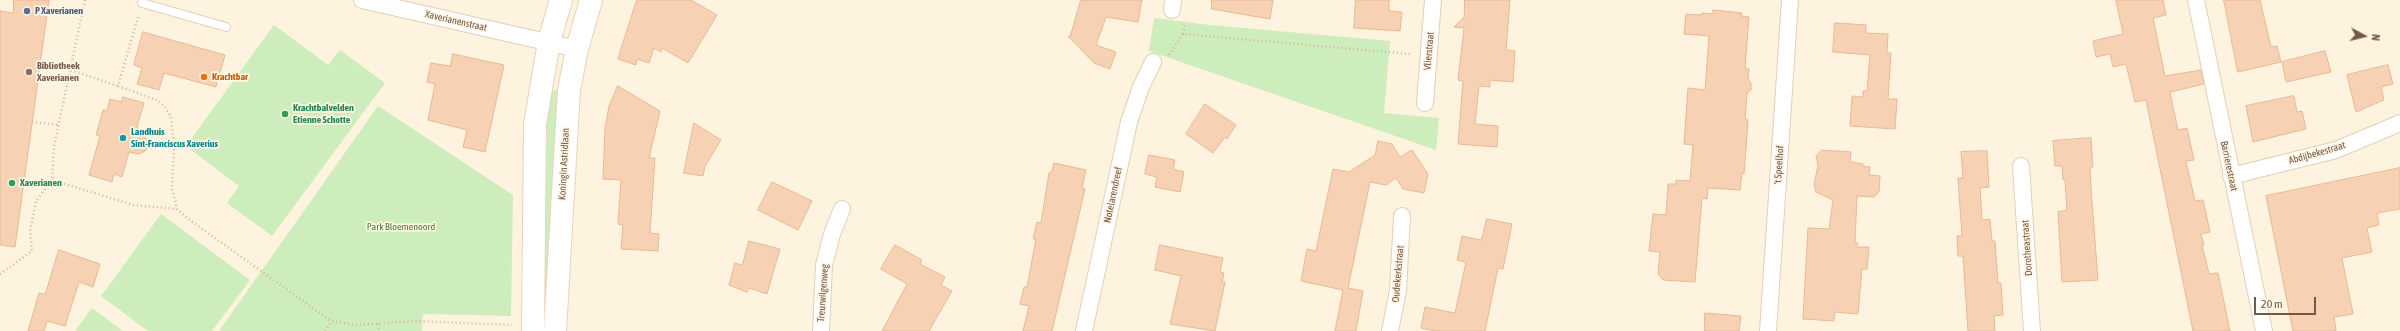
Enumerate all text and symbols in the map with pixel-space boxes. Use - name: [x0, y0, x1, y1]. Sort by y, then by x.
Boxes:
- place label: P Xaverianen: [35, 5, 83, 17]
- marker: P Xaverianen: [22, 6, 32, 16]
- street label: Xaverianenstraat: [424, 8, 488, 34]
- north arrow: [2344, 16, 2384, 56]
- street label: Vlierstraat: [1421, 31, 1437, 71]
- text: N: [2370, 34, 2382, 41]
- place label: Bibliotheek Xaverianen: [37, 60, 80, 84]
- marker: Bibliotheek Xaverianen: [24, 67, 34, 77]
- place label: Krachtbar: [212, 71, 248, 83]
- marker: Krachtbar: [199, 72, 209, 82]
- place label: Krachtbalvelden Etienne Schotte: [293, 102, 354, 126]
- marker: Krachtbalvelden Etienne Schotte: [280, 109, 290, 119]
- place label: Landhuis Sint-Franciscus Xaverius: [131, 126, 218, 150]
- street label: Koningin Astridlaan: [556, 128, 572, 200]
- marker: Landhuis Sint-Franciscus Xaverius: [118, 133, 128, 143]
- street label: Abdijbekestraat: [2287, 139, 2347, 167]
- street label: Barrierestraat: [2218, 140, 2240, 192]
- street label: 't Speelhof: [1772, 145, 1786, 185]
- street label: Notelarendreef: [1101, 166, 1125, 224]
- place label: Xaverianen: [20, 177, 62, 189]
- marker: Xaverianen: [7, 178, 17, 188]
- street label: Dorotheastraat: [2019, 220, 2035, 276]
- park label: Park Bloemenoord: [367, 221, 435, 233]
- street label: Oudekerkstraat: [1390, 245, 1406, 303]
- street label: Treurwilgenweg: [815, 264, 831, 322]
- scale bar: [2256, 289, 2318, 315]
- text: 20 m: [2261, 297, 2283, 311]

